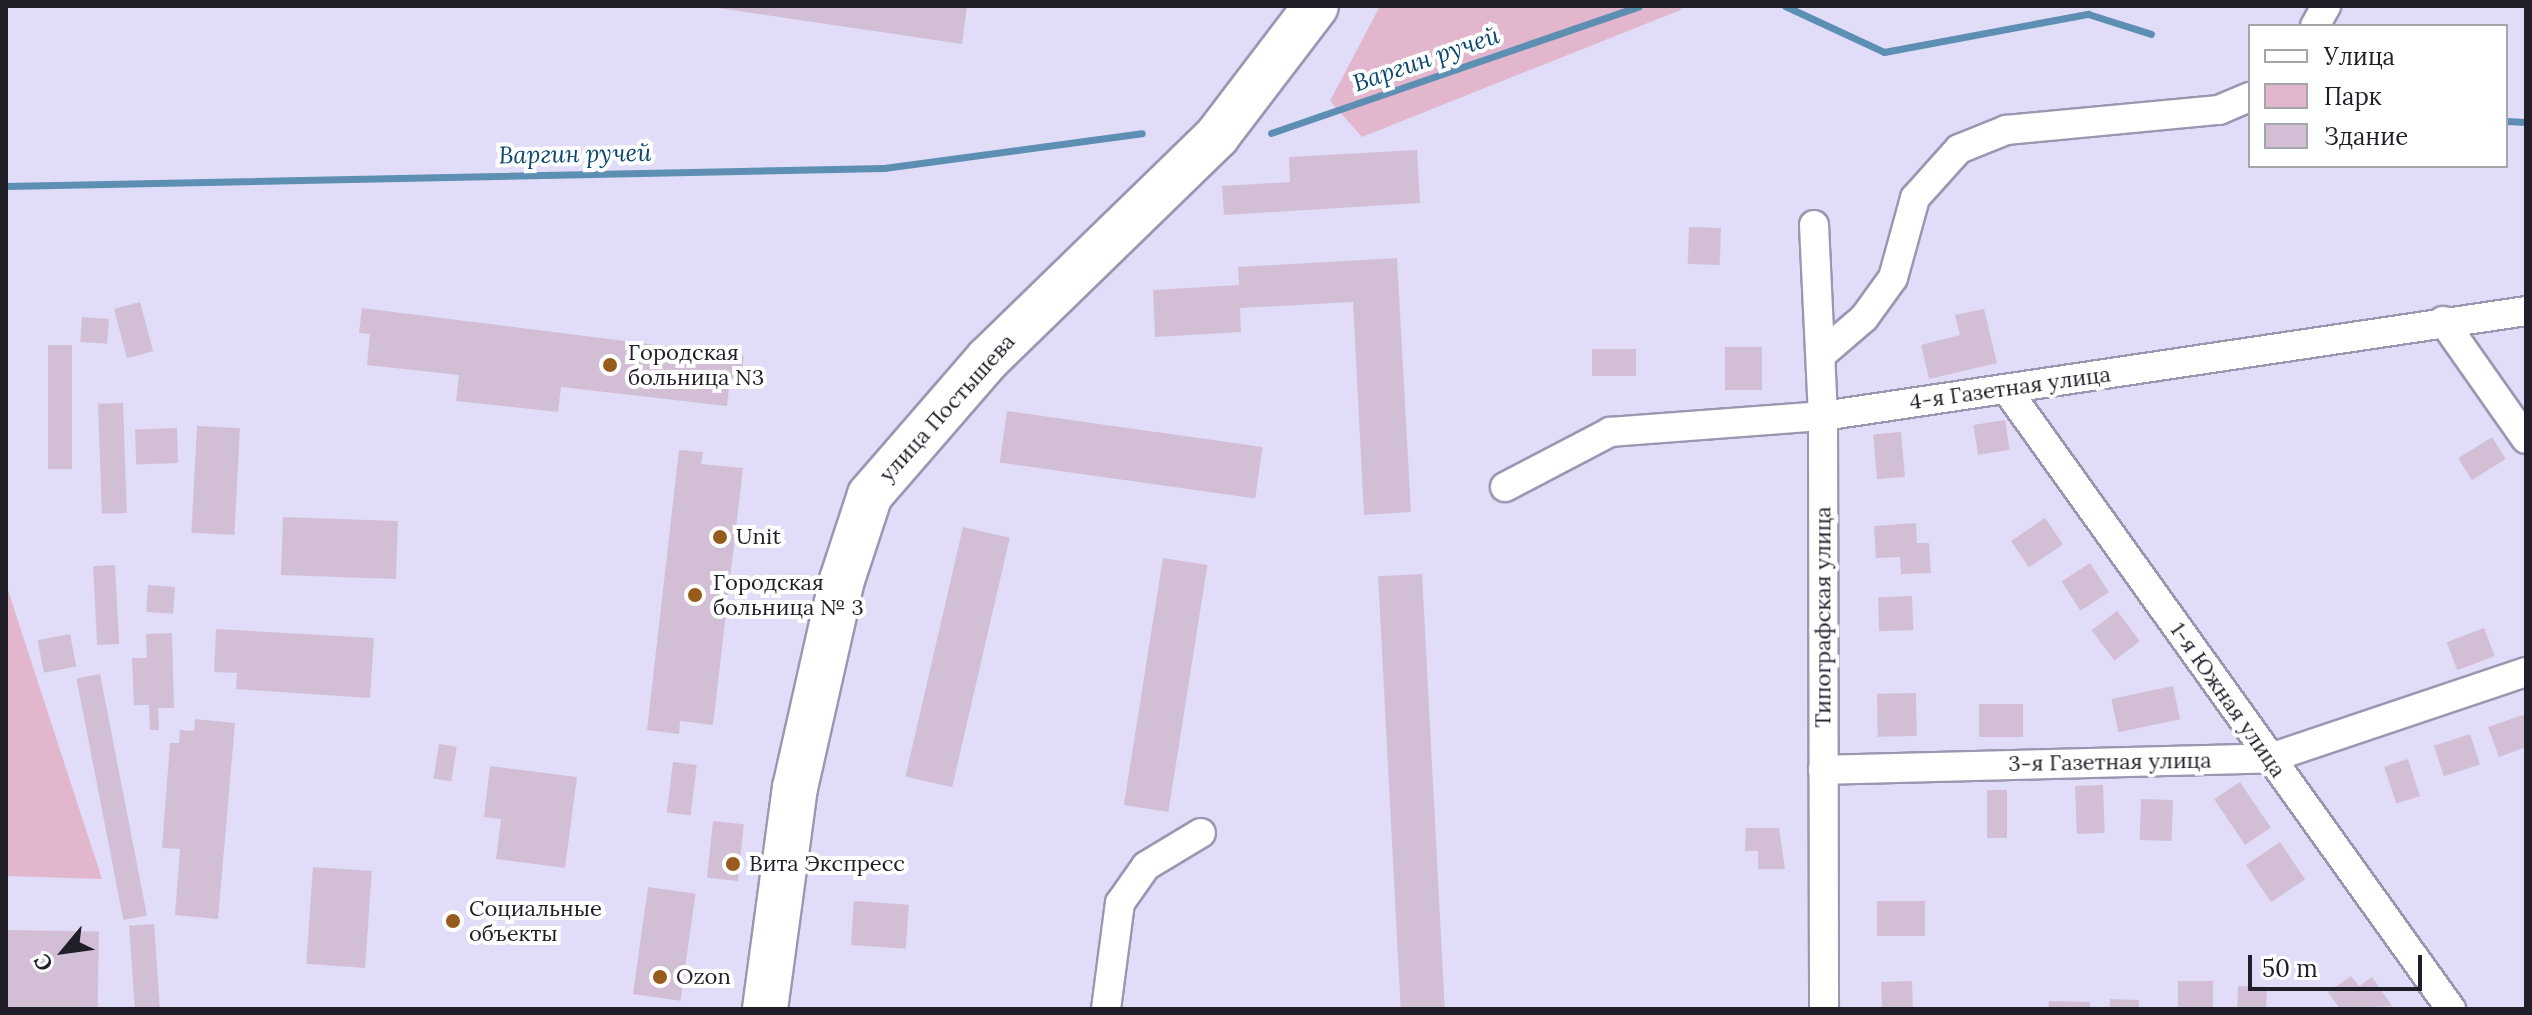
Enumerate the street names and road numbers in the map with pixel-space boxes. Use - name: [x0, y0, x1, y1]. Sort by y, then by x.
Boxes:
- street label: улица Постышева: [874, 329, 1020, 487]
- street label: 4-я Газетная улица: [1908, 361, 2112, 415]
- street label: Типографская улица: [1810, 506, 1836, 728]
- street label: 1-я Южная улица: [2165, 617, 2291, 783]
- street label: 3-я Газетная улица: [2008, 747, 2212, 777]

